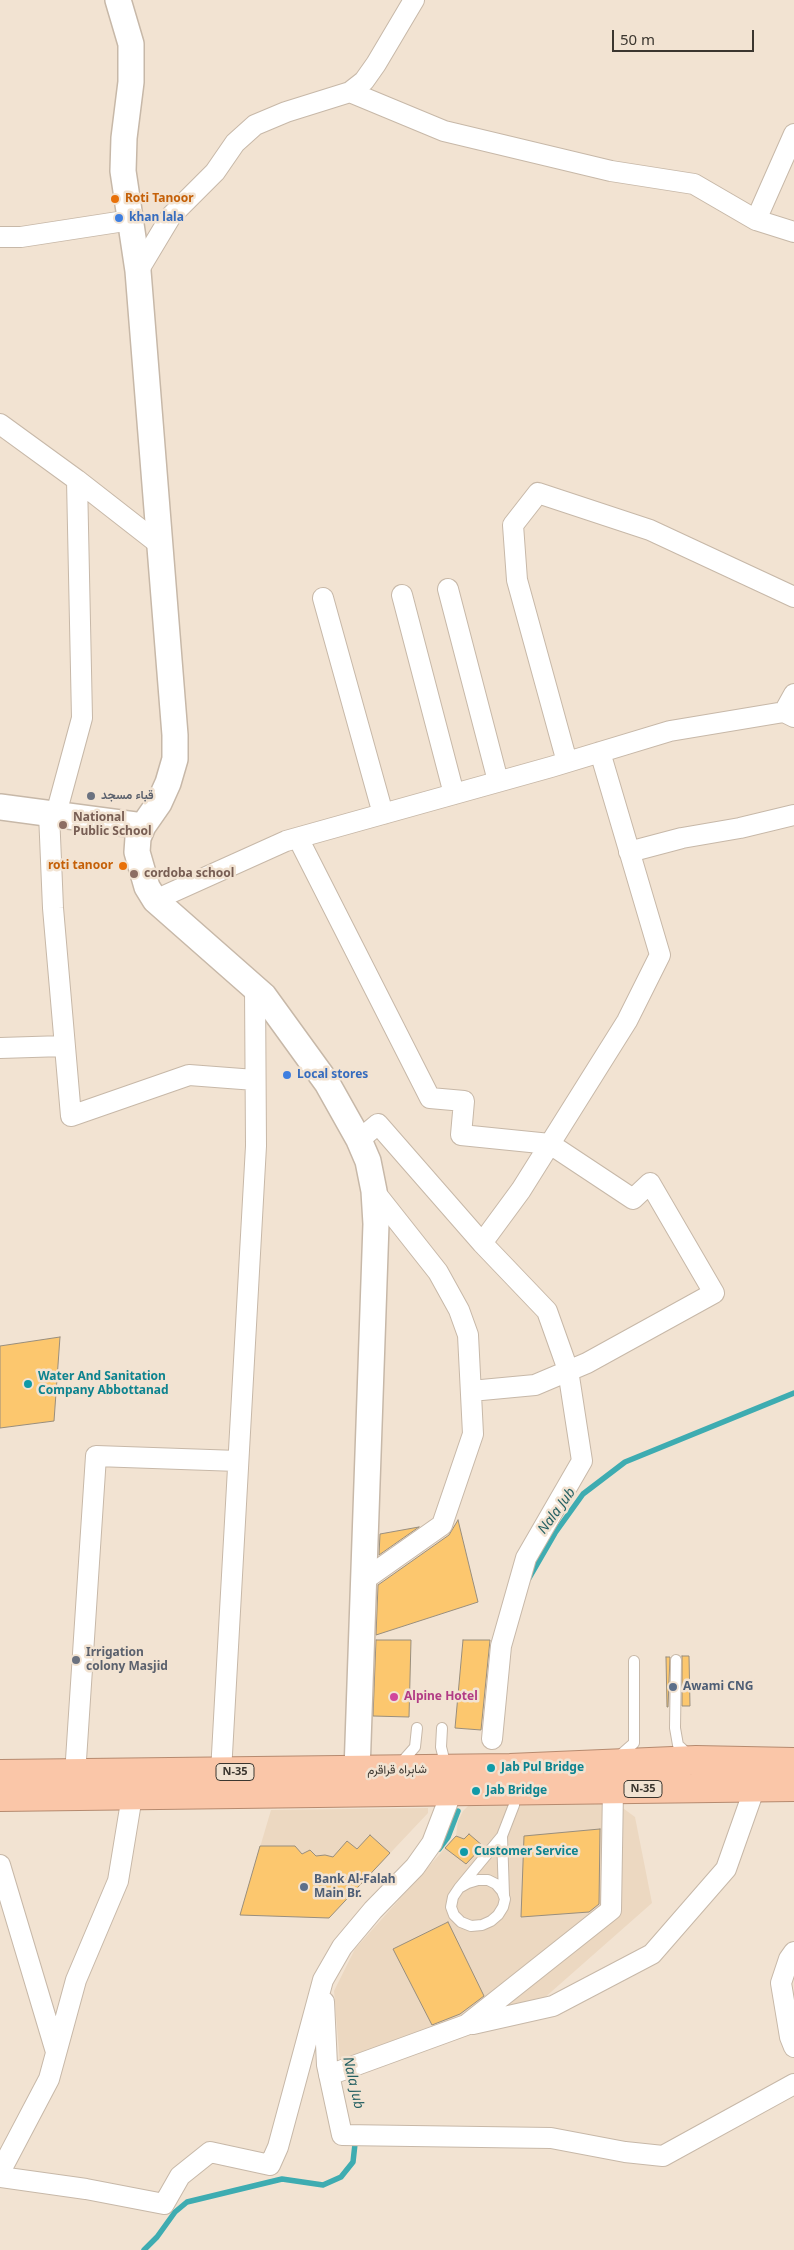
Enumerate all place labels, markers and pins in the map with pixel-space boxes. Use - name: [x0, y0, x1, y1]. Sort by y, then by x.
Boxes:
- place label: Roti Tanoor: [125, 192, 194, 206]
- marker: Roti Tanoor: [109, 193, 121, 205]
- place label: khan lala: [129, 211, 184, 225]
- marker: khan lala: [113, 212, 125, 224]
- place label: قباء مسجد: [101, 789, 154, 803]
- marker: قباء مسجد: [85, 790, 97, 802]
- place label: National Public School: [73, 811, 151, 839]
- marker: National Public School: [57, 819, 69, 831]
- place label: roti tanoor: [48, 859, 113, 873]
- marker: roti tanoor: [117, 860, 129, 872]
- place label: cordoba school: [144, 867, 234, 881]
- marker: cordoba school: [128, 868, 140, 880]
- place label: Local stores: [297, 1068, 368, 1082]
- marker: Local stores: [281, 1069, 293, 1081]
- place label: Water And Sanitation Company Abbottanad: [38, 1370, 169, 1398]
- marker: Water And Sanitation Company Abbottanad: [22, 1378, 34, 1390]
- place label: Irrigation colony Masjid: [86, 1646, 168, 1674]
- marker: Irrigation colony Masjid: [70, 1654, 82, 1666]
- place label: Awami CNG: [683, 1680, 753, 1694]
- marker: Awami CNG: [667, 1681, 679, 1693]
- place label: Alpine Hotel: [404, 1690, 478, 1704]
- marker: Alpine Hotel: [388, 1691, 400, 1703]
- place label: Jab Pul Bridge: [501, 1761, 584, 1775]
- marker: Jab Pul Bridge: [485, 1762, 497, 1774]
- place label: Jab Bridge: [486, 1784, 547, 1798]
- marker: Jab Bridge: [470, 1785, 482, 1797]
- place label: Customer Service: [474, 1845, 579, 1859]
- marker: Customer Service: [458, 1846, 470, 1858]
- place label: Bank Al-Falah Main Br.: [314, 1873, 396, 1901]
- marker: Bank Al-Falah Main Br.: [298, 1881, 310, 1893]

